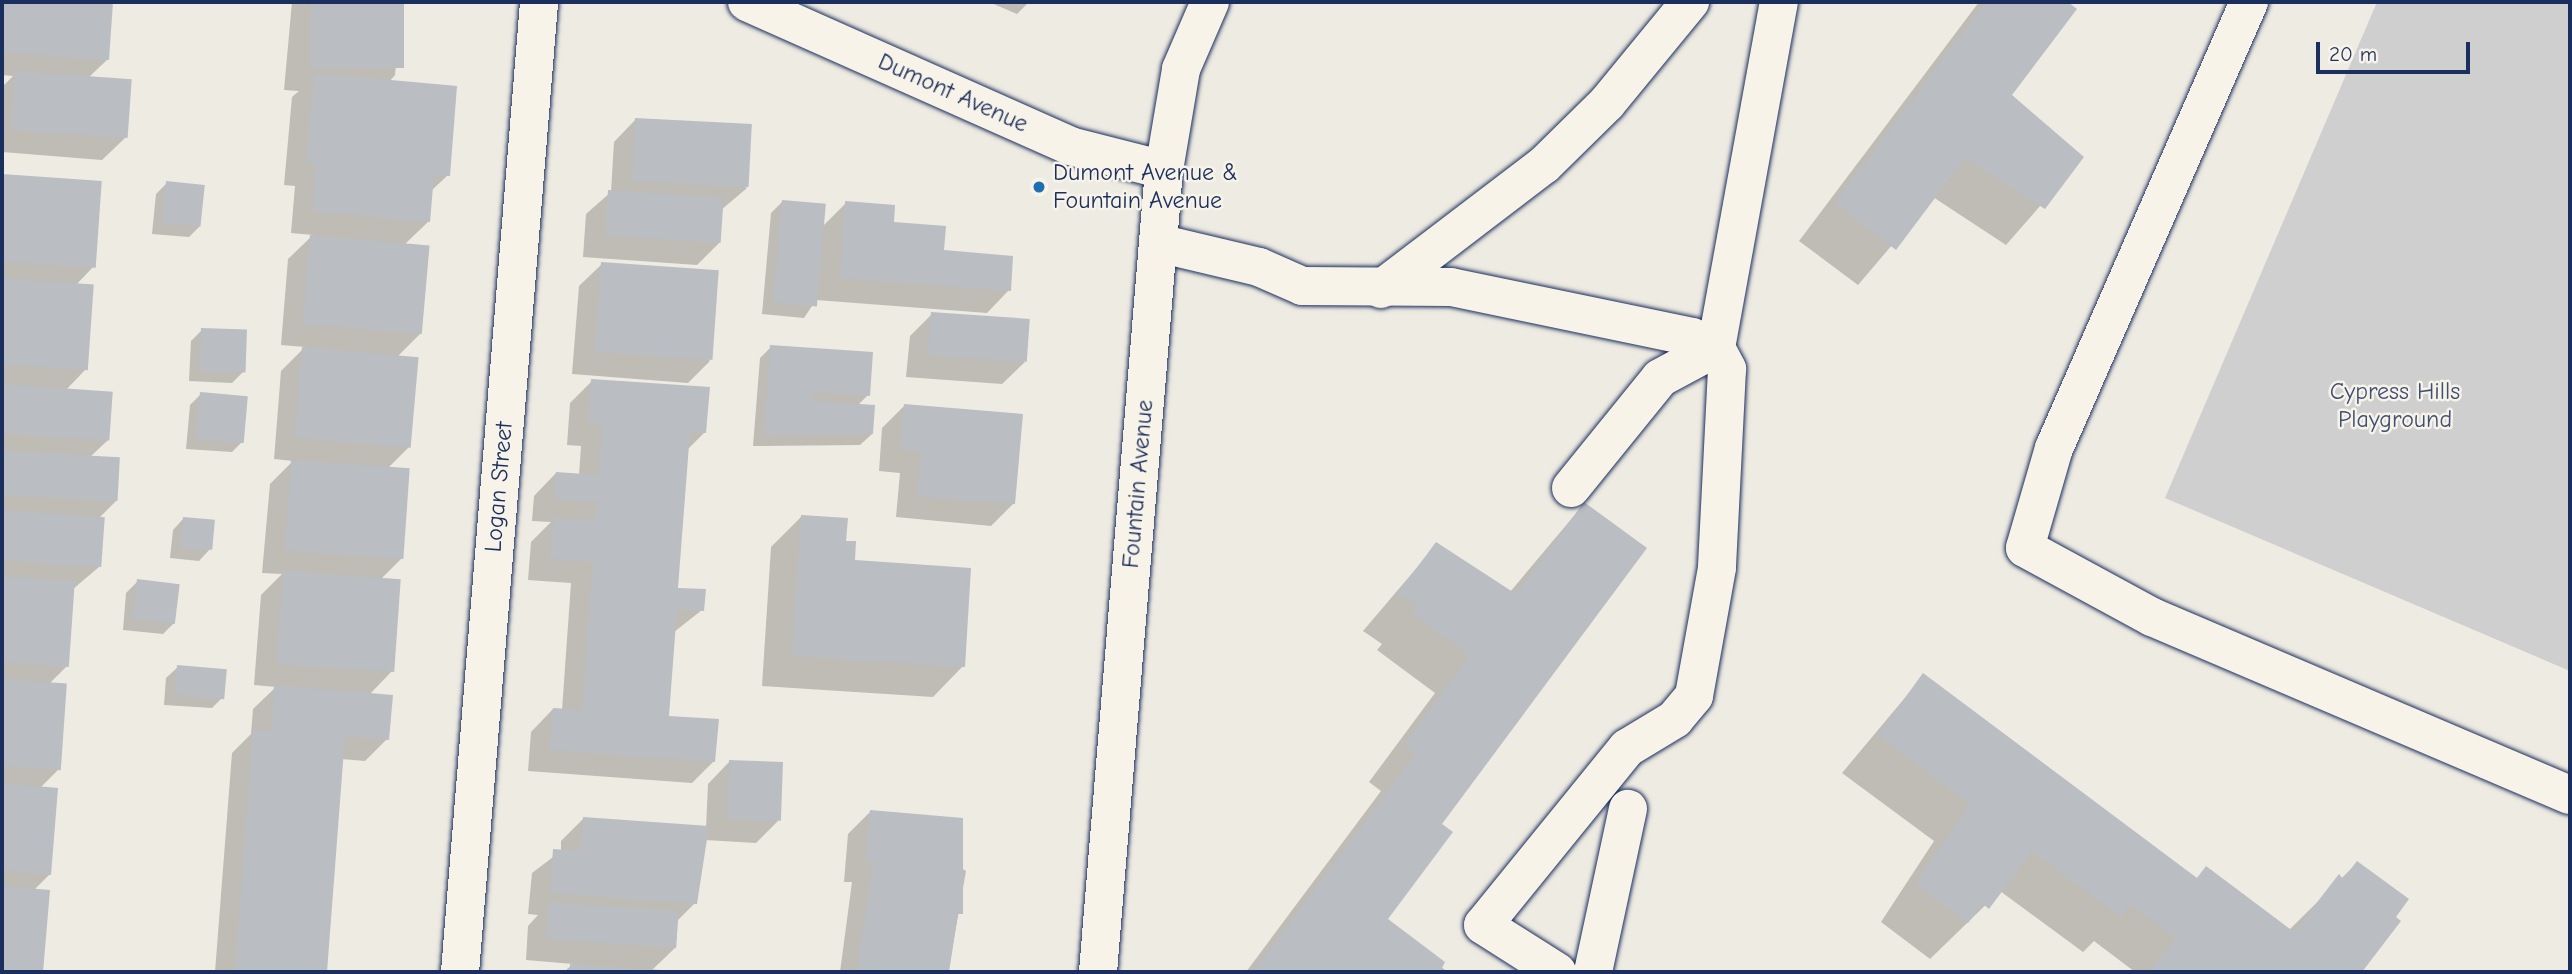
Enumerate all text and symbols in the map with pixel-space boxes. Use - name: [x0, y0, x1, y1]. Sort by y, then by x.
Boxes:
- scale bar: [2320, 28, 2474, 72]
- text: 20 m: [2329, 42, 2377, 66]
- street label: Dumont Avenue: [874, 47, 1032, 139]
- place label: Dumont Avenue & Fountain Avenue: [1053, 159, 1238, 215]
- marker: Dumont Avenue & Fountain Avenue: [1031, 179, 1047, 195]
- park label: Cypress Hills Playground: [2330, 378, 2460, 434]
- street label: Fountain Avenue: [1116, 399, 1160, 569]
- street label: Logan Street: [479, 421, 519, 553]

